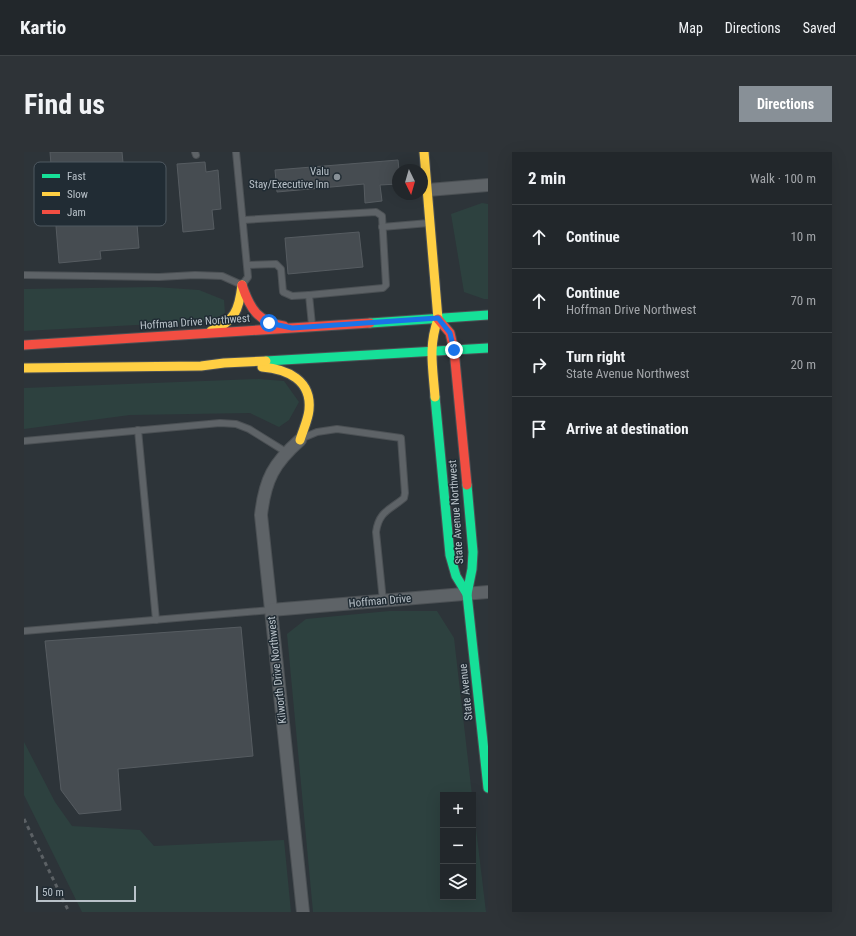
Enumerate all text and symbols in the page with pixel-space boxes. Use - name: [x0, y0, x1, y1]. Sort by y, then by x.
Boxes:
- text: Kartio: [20, 16, 66, 39]
- text: Map: [679, 20, 703, 36]
- text: Directions: [725, 20, 781, 36]
- text: Saved: [803, 20, 836, 36]
- button: Directions: [739, 86, 832, 122]
- text: Find us: [24, 88, 105, 121]
- legend: [34, 162, 166, 226]
- north arrow: [392, 164, 428, 200]
- place label: Valu Stay/Executive Inn: [249, 165, 329, 191]
- text: 2 min: [528, 168, 566, 188]
- text: Fast: [67, 170, 86, 183]
- text: Walk · 100 m: [750, 171, 816, 186]
- marker: Valu Stay/Executive Inn: [332, 172, 342, 182]
- text: Slow: [67, 188, 88, 201]
- text: Jam: [67, 206, 86, 219]
- icon: ahead: [528, 226, 550, 248]
- text: Continue: [566, 228, 620, 246]
- text: 10 m: [790, 229, 816, 244]
- text: Continue: [566, 284, 620, 302]
- icon: ahead: [528, 290, 550, 312]
- text: 70 m: [790, 293, 816, 308]
- text: Hoffman Drive Northwest: [566, 302, 696, 317]
- street label: Hoffman Drive Northwest: [140, 312, 250, 332]
- route start: [260, 314, 278, 332]
- route end: [445, 341, 463, 359]
- text: Turn right: [566, 348, 625, 366]
- icon: right: [528, 354, 550, 376]
- text: 20 m: [790, 357, 816, 372]
- text: State Avenue Northwest: [566, 366, 689, 381]
- icon: arrive: [528, 418, 550, 440]
- text: Arrive at destination: [566, 420, 689, 438]
- street label: State Avenue Northwest: [446, 459, 466, 565]
- street label: Hoffman Drive: [348, 592, 412, 610]
- street label: Kilworth Drive Northwest: [265, 616, 289, 724]
- street label: State Avenue: [457, 663, 475, 721]
- map controls: [440, 792, 476, 900]
- button: +: [440, 792, 476, 828]
- button: −: [440, 828, 476, 864]
- button: layers: [440, 864, 476, 900]
- scale bar: [36, 884, 136, 903]
- text: 50 m: [42, 886, 64, 899]

